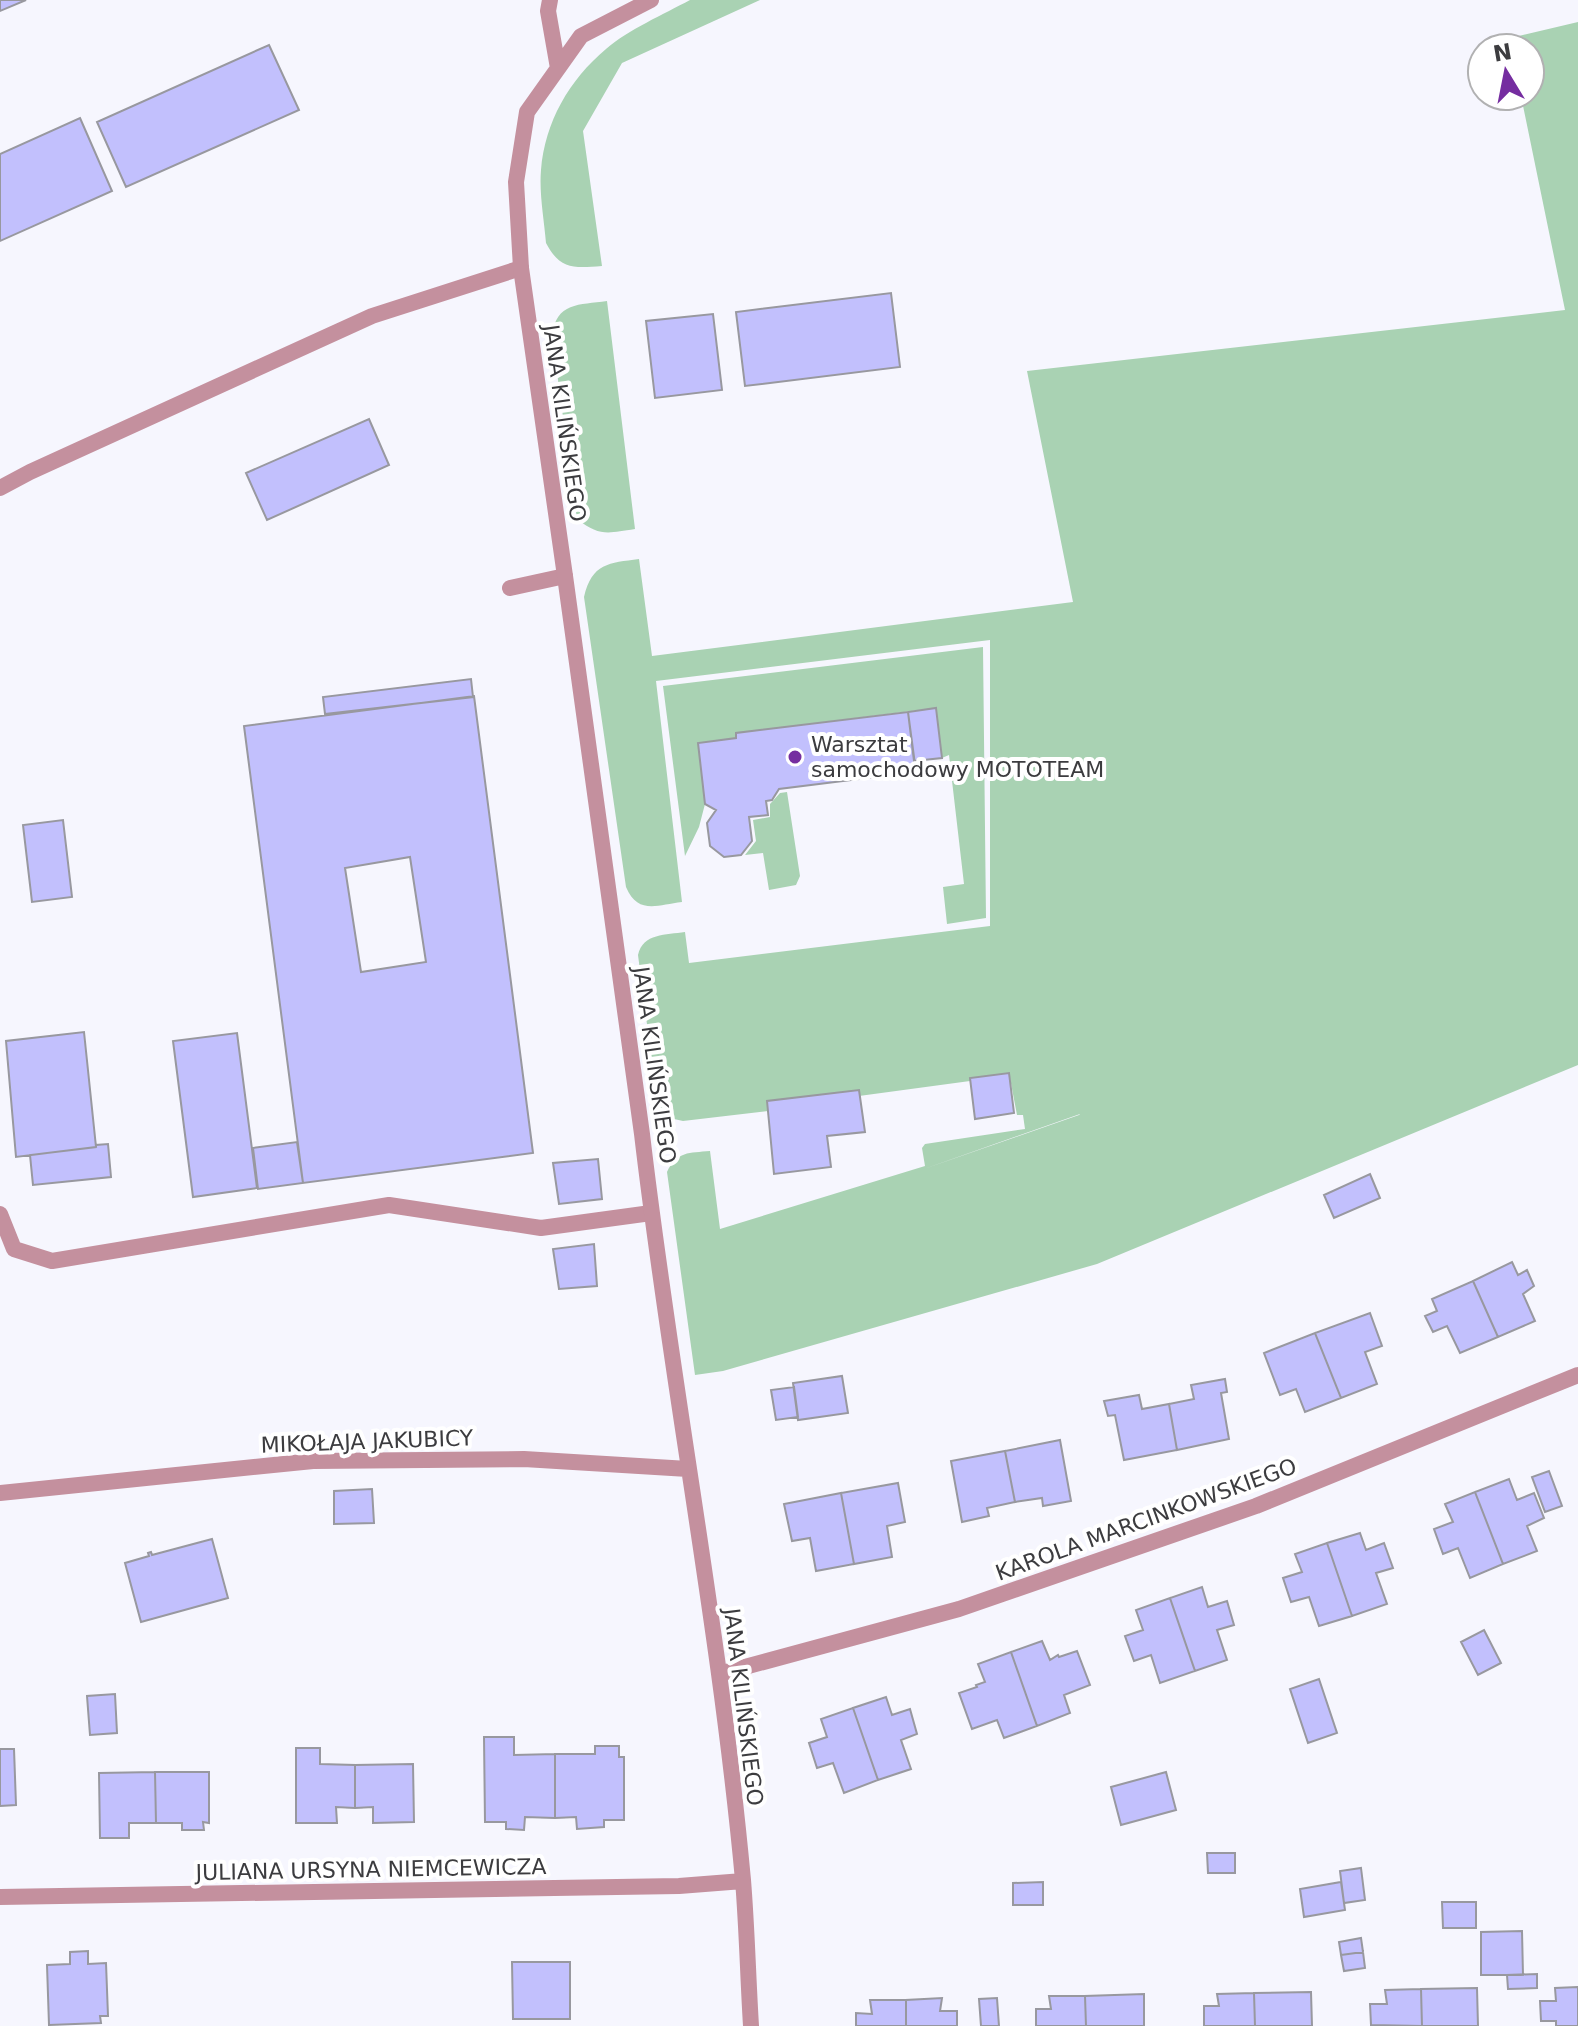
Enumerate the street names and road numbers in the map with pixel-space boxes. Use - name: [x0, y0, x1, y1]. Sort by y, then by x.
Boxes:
- street label: JANA KILIŃSKIEGO: [538, 321, 591, 523]
- street label: JANA KILIŃSKIEGO: [628, 963, 681, 1165]
- street label: MIKOŁAJA JAKUBICY: [260, 1425, 474, 1458]
- street label: KAROLA MARCINKOWSKIEGO: [992, 1453, 1300, 1586]
- street label: JANA KILIŃSKIEGO: [719, 1605, 768, 1807]
- street label: JULIANA URSYNA NIEMCEWICZA: [193, 1854, 547, 1885]

